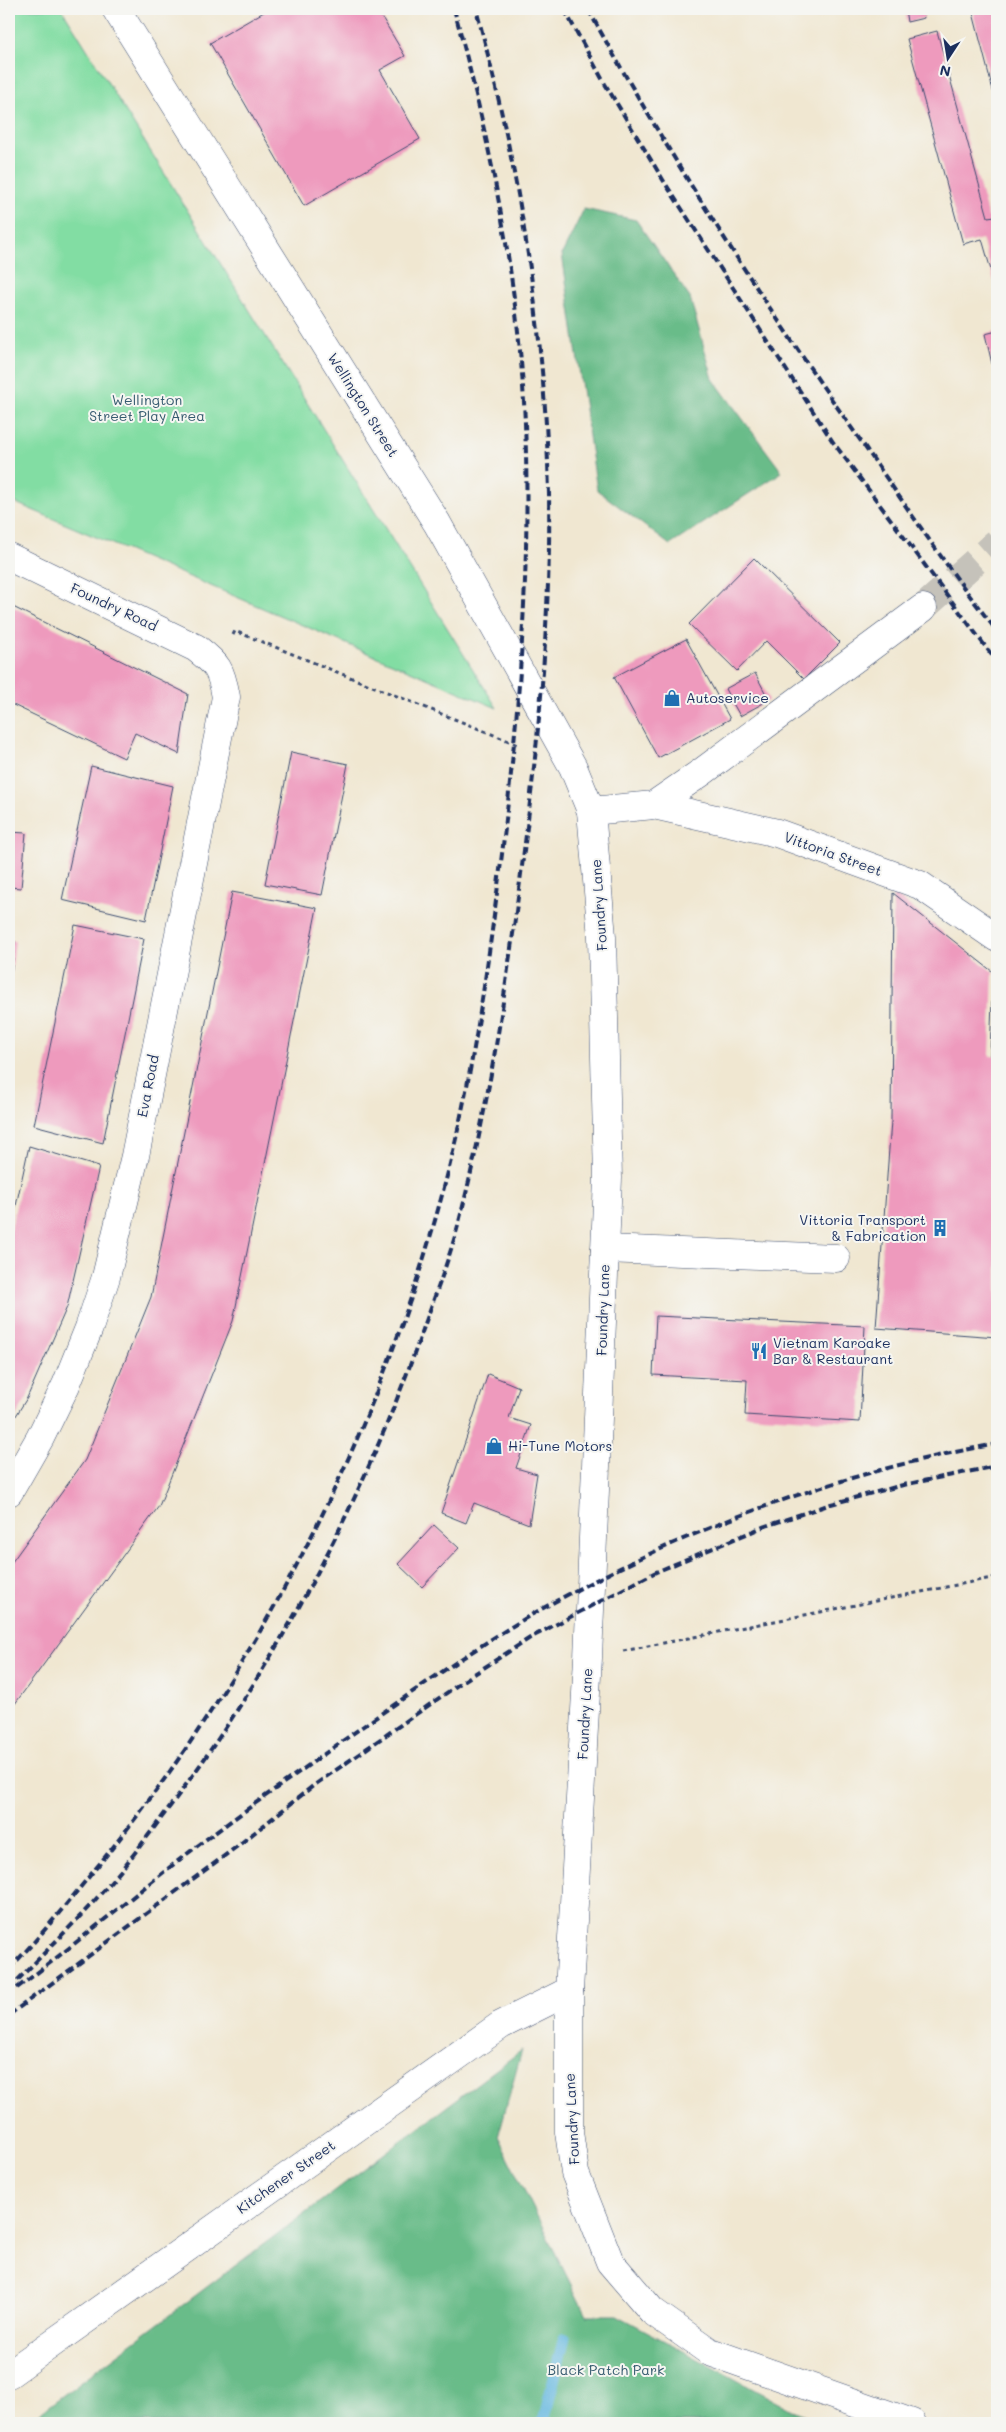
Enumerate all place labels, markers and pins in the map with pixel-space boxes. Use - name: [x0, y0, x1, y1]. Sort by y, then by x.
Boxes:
- shop icon: Autoservice: [662, 688, 682, 708]
- place label: Autoservice: [686, 688, 769, 707]
- place label: Vittoria Transport & Fabrication: [799, 1210, 926, 1245]
- building icon: Vittoria Transport & Fabrication: [930, 1218, 950, 1238]
- place label: Vietnam Karoake Bar & Restaurant: [773, 1333, 893, 1368]
- restaurant icon: Vietnam Karoake Bar & Restaurant: [749, 1341, 769, 1361]
- shop icon: Hi-Tune Motors: [484, 1436, 504, 1456]
- place label: Hi-Tune Motors: [508, 1436, 612, 1455]

